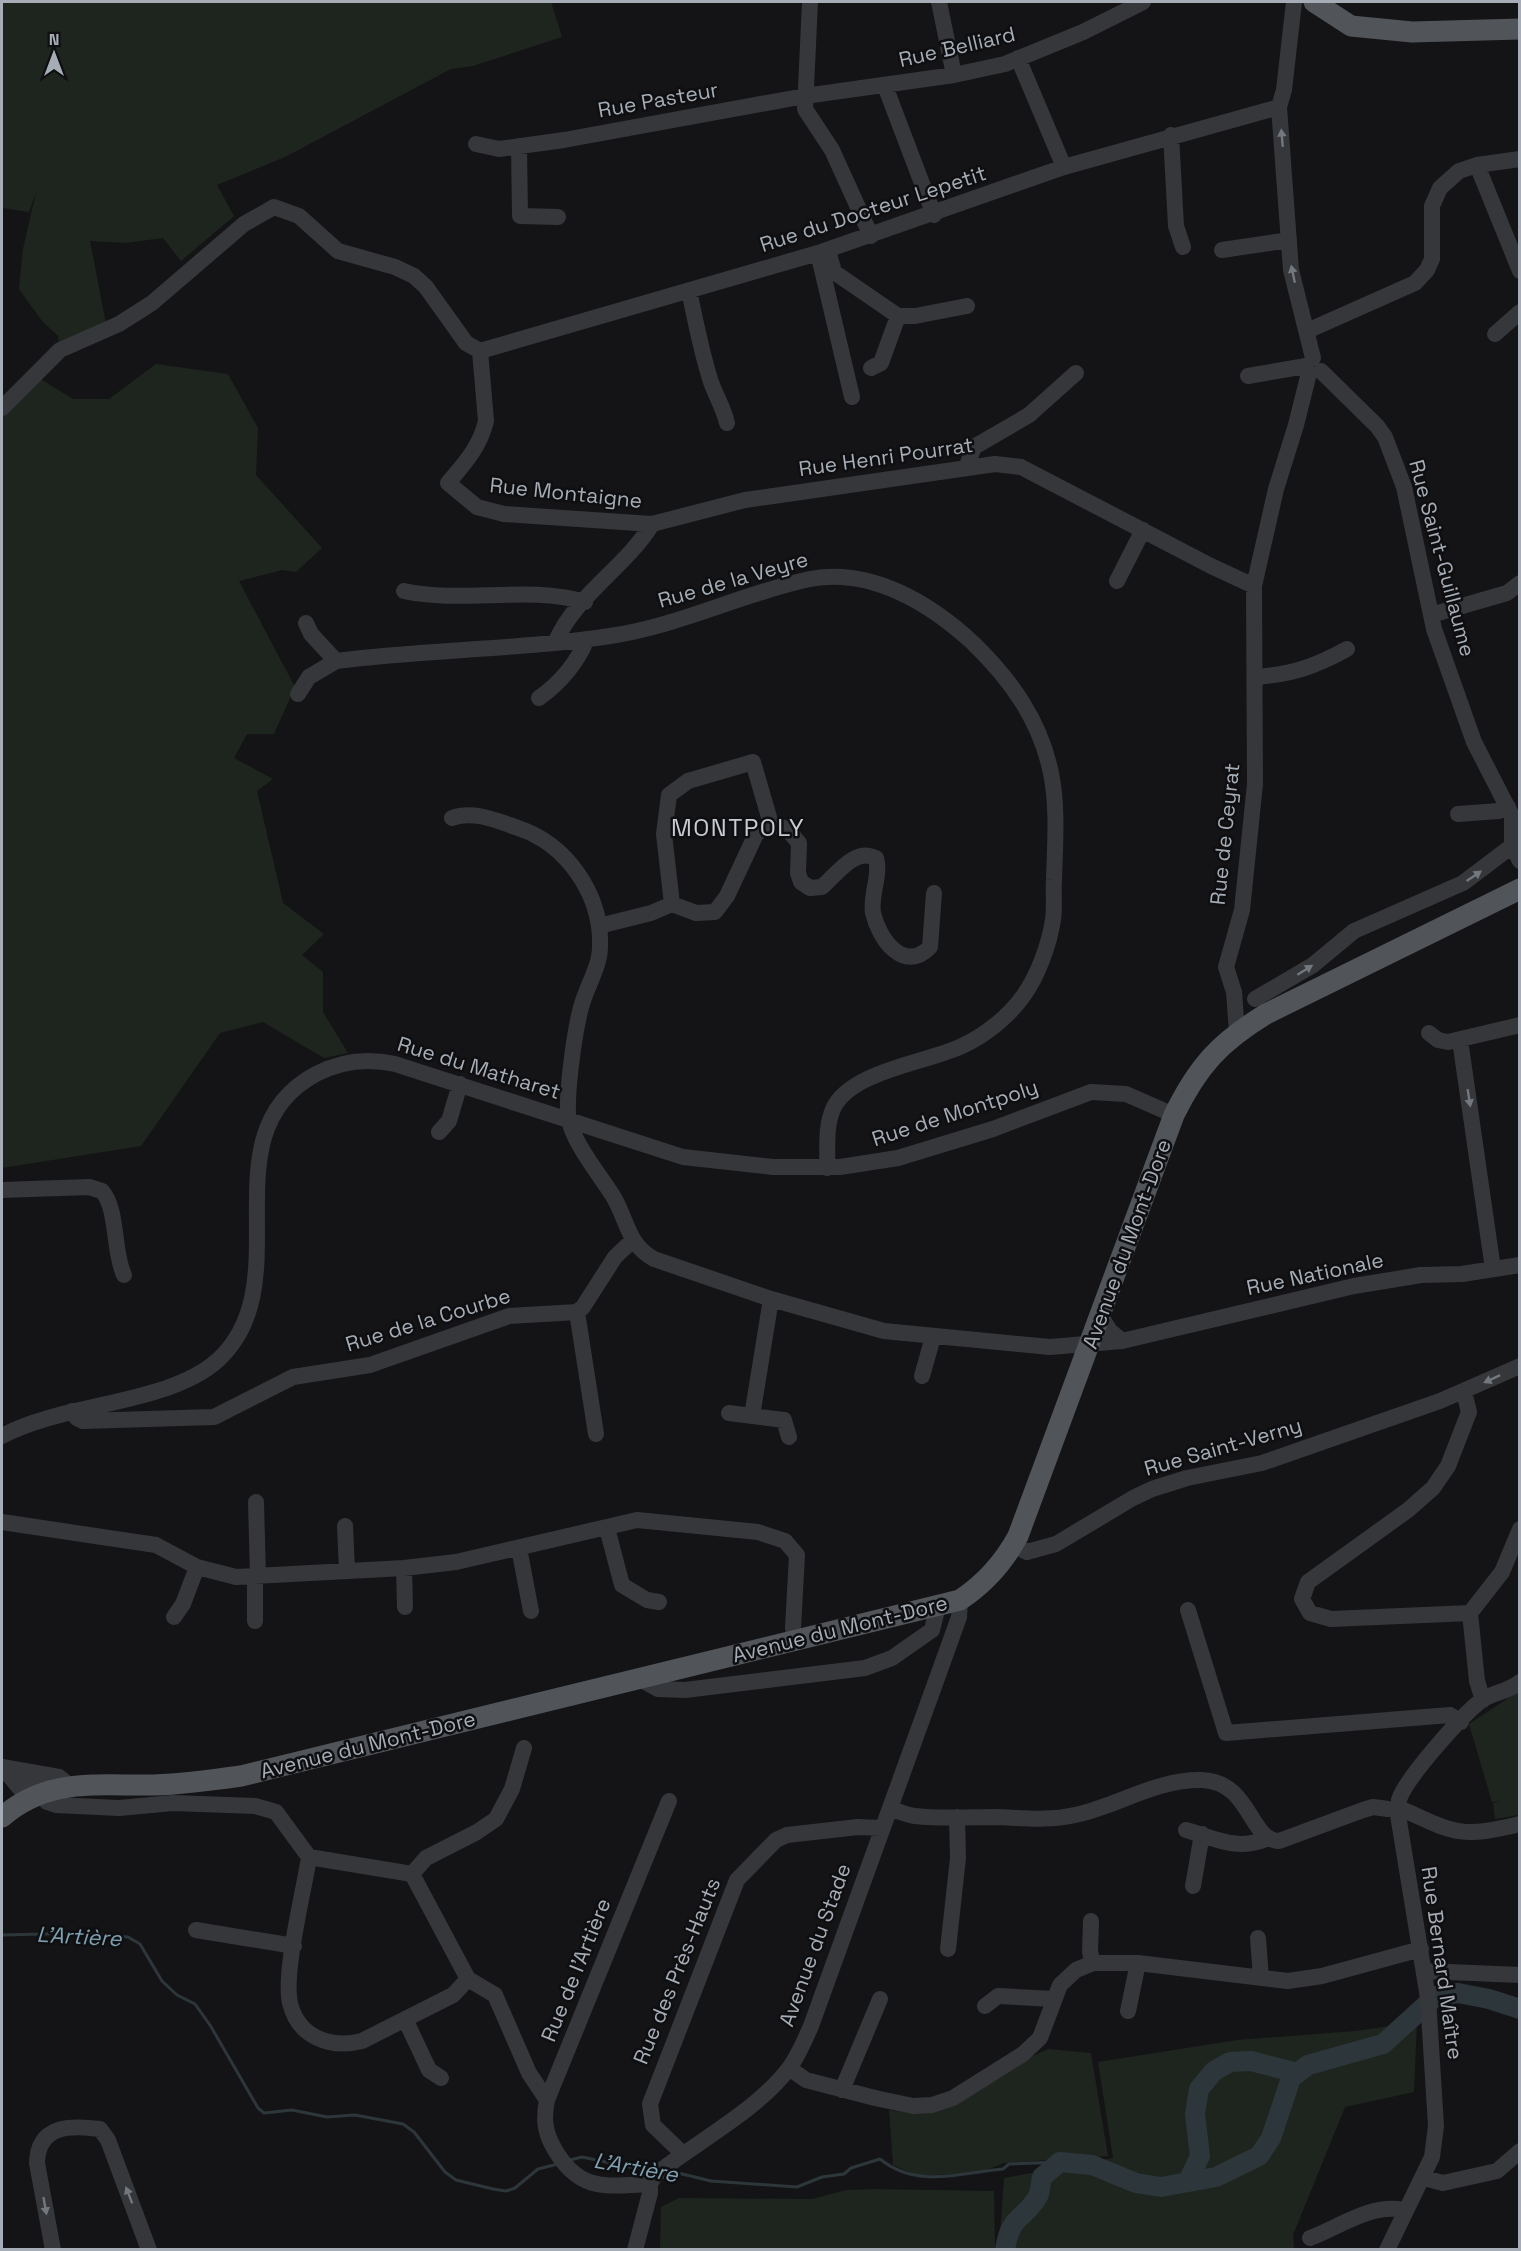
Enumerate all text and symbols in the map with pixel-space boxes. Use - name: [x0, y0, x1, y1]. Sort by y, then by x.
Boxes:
- street label: Rue Belliard: [896, 20, 1018, 73]
- north arrow: [24, 24, 84, 84]
- text: N: [49, 29, 59, 50]
- street label: Rue Pasteur: [596, 76, 720, 123]
- one-way arrow: [1277, 128, 1287, 147]
- street label: Rue du Docteur Lepetit: [756, 159, 989, 258]
- one-way arrow: [1288, 265, 1297, 284]
- street label: Rue Henri Pourrat: [797, 431, 975, 482]
- street label: Rue Saint-Guillaume: [1403, 456, 1482, 659]
- street label: Rue Montaigne: [488, 471, 644, 514]
- street label: Rue de la Veyre: [655, 545, 811, 614]
- street label: Rue de Ceyrat: [1204, 762, 1245, 906]
- district label: MONTPOLY: [671, 812, 805, 843]
- one-way arrow: [1466, 871, 1482, 882]
- one-way arrow: [1297, 965, 1313, 976]
- street label: Rue du Matharet: [394, 1030, 564, 1105]
- street label: Rue de Montpoly: [868, 1073, 1041, 1152]
- one-way arrow: [1464, 1089, 1473, 1108]
- street label: Avenue du Mont-Dore: [1076, 1135, 1177, 1352]
- street label: Rue Nationale: [1244, 1246, 1386, 1301]
- street label: Rue de la Courbe: [342, 1282, 514, 1357]
- one-way arrow: [1483, 1375, 1500, 1384]
- street label: Rue Saint-Verny: [1141, 1411, 1305, 1482]
- street label: Avenue du Mont-Dore: [729, 1589, 950, 1668]
- street label: Avenue du Mont-Dore: [257, 1705, 478, 1784]
- street label: Avenue du Stade: [773, 1860, 857, 2030]
- street label: Rue Bernard Maître: [1416, 1865, 1469, 2061]
- street label: Rue des Près-Hauts: [627, 1874, 726, 2068]
- street label: Rue de l'Artière: [535, 1894, 617, 2045]
- water label: L'Artière: [36, 1920, 123, 1952]
- water label: L'Artière: [592, 2146, 681, 2188]
- one-way arrow: [124, 2186, 133, 2204]
- one-way arrow: [41, 2197, 50, 2216]

